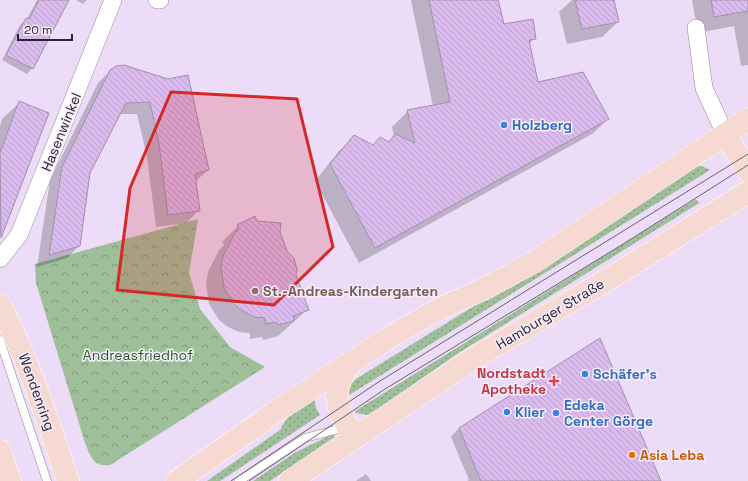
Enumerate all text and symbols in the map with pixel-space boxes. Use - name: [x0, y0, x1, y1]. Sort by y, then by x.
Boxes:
- scale bar: [18, 16, 72, 42]
- text: 20 m: [24, 22, 52, 38]
- street label: Hasenwinkel: [37, 90, 85, 174]
- place label: Holzberg: [512, 116, 572, 134]
- marker: Holzberg: [499, 120, 509, 130]
- street label: Hamburger Straße: [493, 275, 607, 353]
- place label: St.-Andreas-Kindergarten: [263, 282, 438, 300]
- marker: St.-Andreas-Kindergarten: [250, 286, 260, 296]
- park label: Andreasfriedhof: [83, 346, 193, 364]
- street label: Wendenring: [15, 351, 59, 433]
- place label: Nordstadt Apotheke: [477, 364, 546, 398]
- place label: Schäfer's: [593, 365, 657, 383]
- marker: Schäfer's: [580, 369, 590, 379]
- marker: Nordstadt Apotheke: [549, 376, 559, 386]
- place label: Edeka Center Görge: [564, 396, 653, 430]
- place label: Klier: [515, 403, 545, 421]
- marker: Klier: [502, 407, 512, 417]
- marker: Edeka Center Görge: [551, 408, 561, 418]
- place label: Asia Leba: [640, 446, 704, 464]
- marker: Asia Leba: [627, 450, 637, 460]

